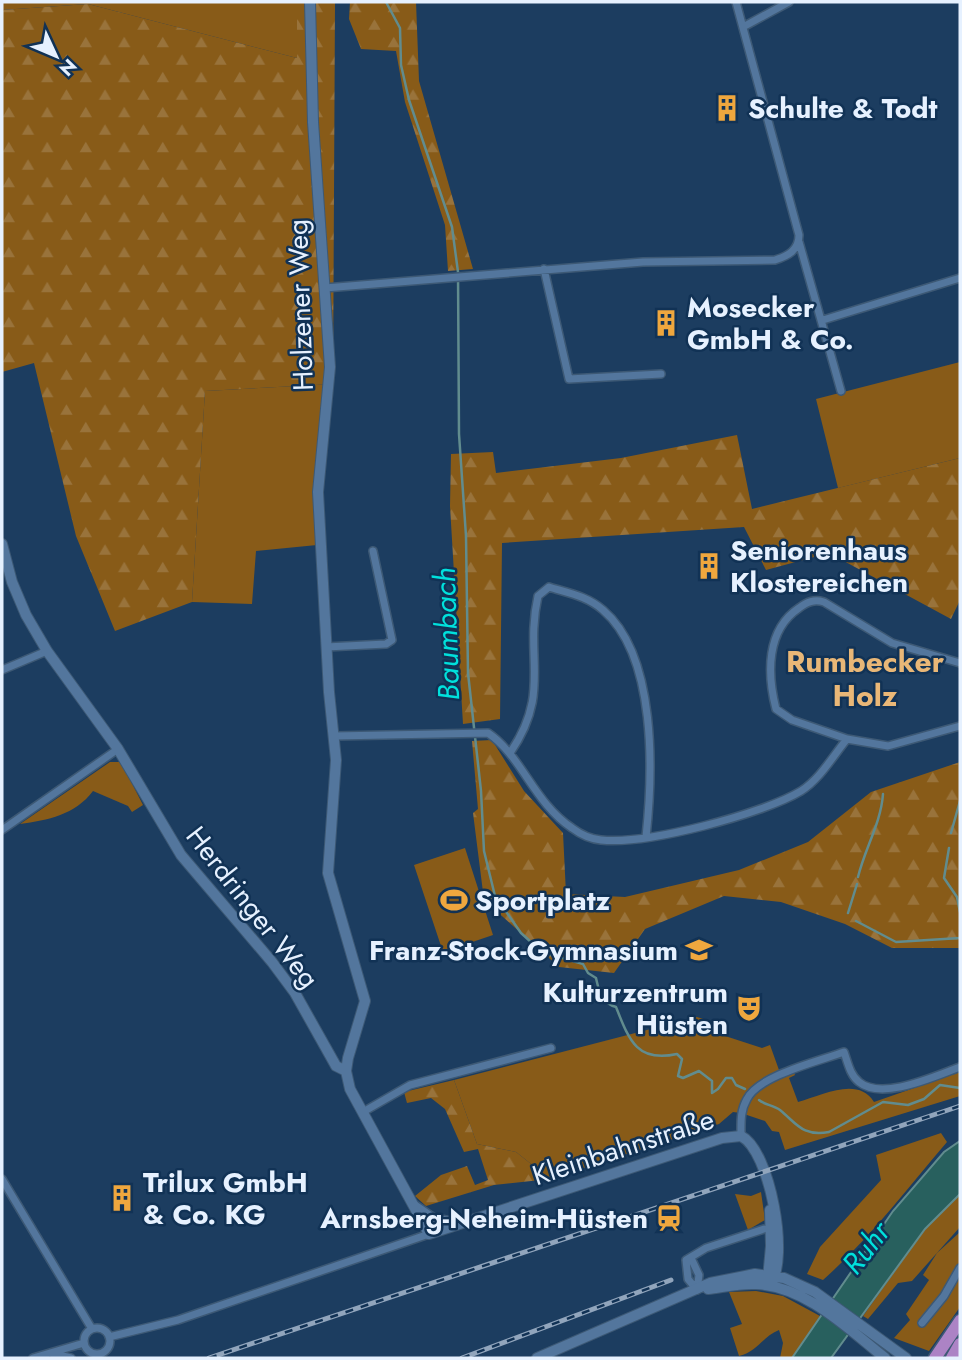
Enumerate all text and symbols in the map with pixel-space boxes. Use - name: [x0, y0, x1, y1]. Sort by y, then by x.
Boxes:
- north arrow: [21, 21, 91, 91]
- text: N: [53, 53, 83, 82]
- place label: Schulte & Todt: [748, 88, 937, 129]
- building icon: Schulte & Todt: [712, 93, 742, 123]
- street label: Holzener Weg: [277, 219, 324, 391]
- place label: Mosecker GmbH & Co.: [687, 287, 854, 360]
- building icon: Mosecker GmbH & Co.: [651, 308, 681, 338]
- place label: Seniorenhaus Klostereichen: [730, 530, 908, 603]
- building icon: Seniorenhaus Klostereichen: [694, 551, 724, 581]
- water label: Baumbach: [423, 567, 470, 701]
- district label: Rumbecker Holz: [786, 640, 945, 717]
- street label: Herdringer Weg: [176, 818, 329, 997]
- place label: Sportplatz: [475, 880, 611, 921]
- sports icon: Sportplatz: [439, 885, 469, 915]
- place label: Franz-Stock-Gymnasium: [369, 930, 678, 971]
- school or university icon: Franz-Stock-Gymnasium: [684, 935, 714, 965]
- place label: Kulturzentrum Hüsten: [542, 972, 728, 1045]
- theatre icon: Kulturzentrum Hüsten: [734, 993, 764, 1023]
- street label: Kleinbahnstraße: [527, 1099, 719, 1196]
- place label: Trilux GmbH & Co. KG: [143, 1162, 308, 1235]
- building icon: Trilux GmbH & Co. KG: [107, 1183, 137, 1213]
- place label: Arnsberg-Neheim-Hüsten: [319, 1198, 648, 1239]
- station icon: Arnsberg-Neheim-Hüsten: [654, 1203, 684, 1233]
- water label: Ruhr: [831, 1210, 901, 1283]

